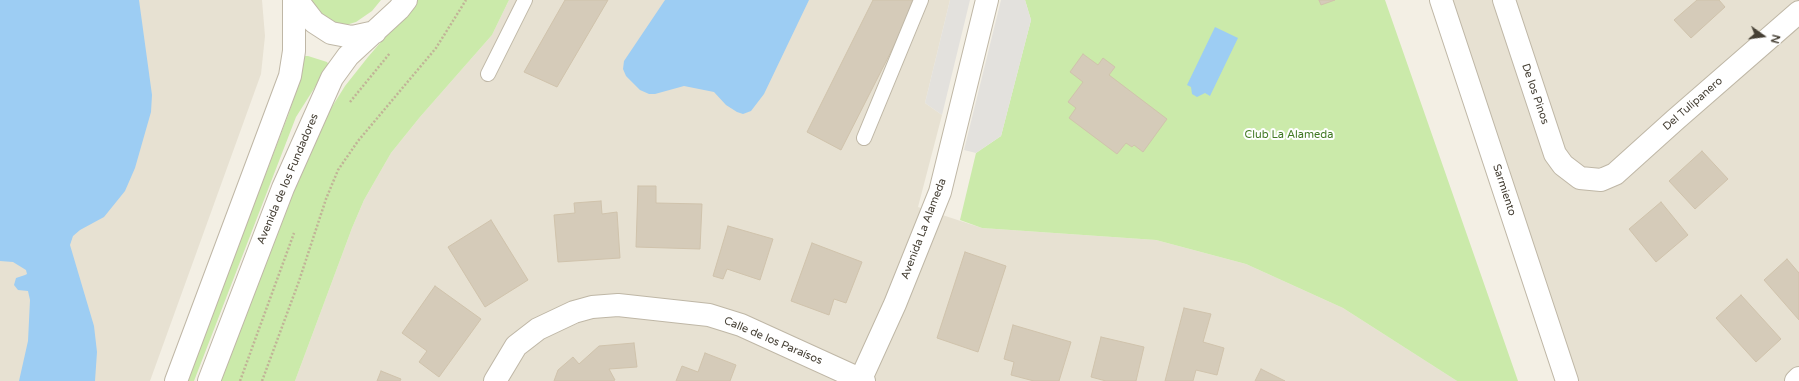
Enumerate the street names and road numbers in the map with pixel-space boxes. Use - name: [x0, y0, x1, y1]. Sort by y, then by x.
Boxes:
- street label: De los Pinos: [1518, 62, 1552, 126]
- street label: Del Tulipanero: [1660, 74, 1726, 134]
- street label: Avenida de los Fundadores: [254, 112, 322, 246]
- street label: Sarmiento: [1489, 162, 1519, 218]
- street label: Avenida La Alameda: [899, 177, 949, 281]
- street label: Calle de los Paraísos: [722, 314, 824, 368]

